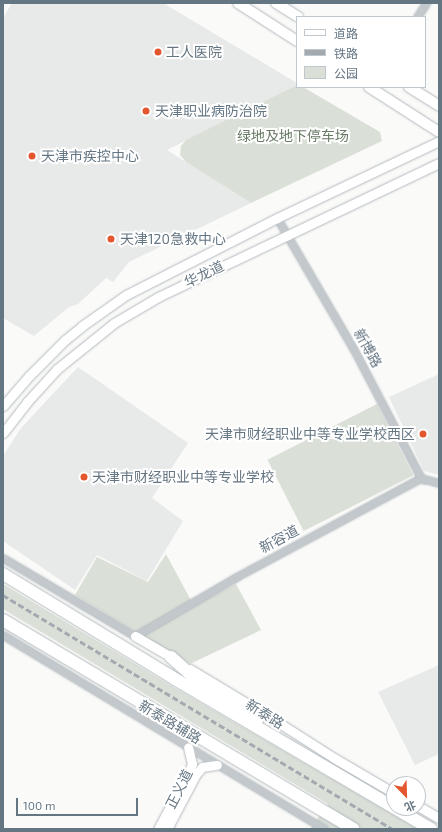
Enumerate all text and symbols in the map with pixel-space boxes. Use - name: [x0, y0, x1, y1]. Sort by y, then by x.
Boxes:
- legend: [296, 16, 426, 88]
- text: 道路: [334, 26, 358, 40]
- place label: 工人医院: [166, 44, 222, 60]
- text: 铁路: [334, 46, 358, 60]
- marker: 工人医院: [153, 47, 163, 57]
- text: 公园: [334, 66, 358, 80]
- place label: 天津职业病防治院: [155, 103, 267, 119]
- marker: 天津职业病防治院: [140, 105, 152, 117]
- park label: 绿地及地下停车场: [237, 128, 349, 144]
- place label: 天津市疾控中心: [41, 148, 139, 164]
- marker: 天津市疾控中心: [26, 150, 38, 162]
- place label: 天津120急救中心: [120, 231, 226, 247]
- marker: 天津120急救中心: [105, 233, 117, 245]
- street label: 华龙道: [181, 257, 227, 291]
- street label: 新博路: [350, 326, 386, 370]
- place label: 天津市财经职业中等专业学校西区: [205, 426, 415, 442]
- marker: 天津市财经职业中等专业学校西区: [418, 429, 428, 439]
- place label: 天津市财经职业中等专业学校: [92, 469, 274, 485]
- marker: 天津市财经职业中等专业学校: [79, 472, 89, 482]
- street label: 新容道: [257, 522, 301, 556]
- street label: 新泰路: [243, 696, 287, 732]
- street label: 新泰路辅路: [136, 697, 204, 747]
- street label: 正义道: [162, 766, 196, 812]
- north arrow: [386, 776, 426, 816]
- scale bar: [18, 790, 140, 816]
- text: 100 m: [23, 798, 55, 812]
- text: 北: [403, 798, 418, 815]

